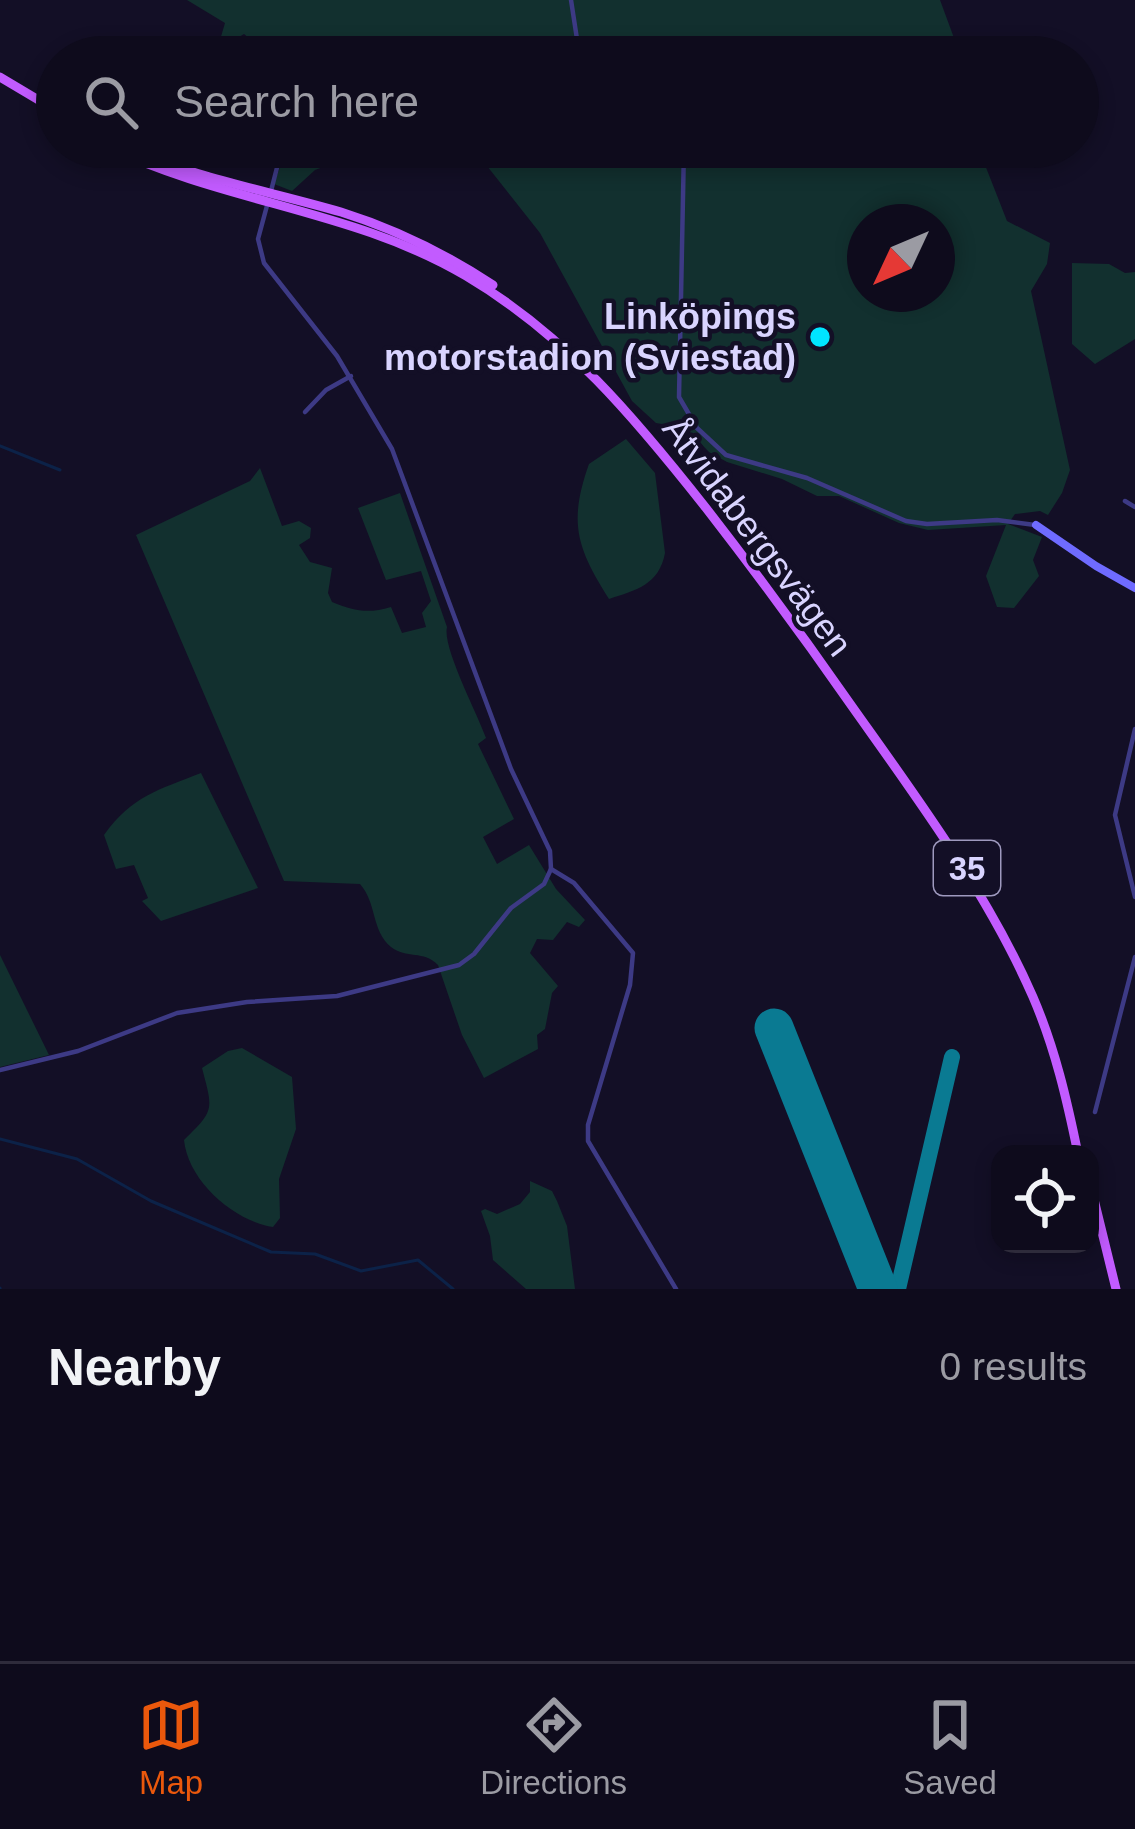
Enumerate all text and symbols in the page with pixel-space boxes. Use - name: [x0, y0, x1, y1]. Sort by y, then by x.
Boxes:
- search box: [36, 36, 1099, 168]
- icon: search: [78, 69, 144, 135]
- text: Search here: [174, 76, 419, 127]
- north arrow: [847, 204, 955, 312]
- place label: Linköpings motorstadion (Sviestad): [384, 296, 796, 378]
- marker: Linköpings motorstadion (Sviestad): [807, 324, 833, 350]
- street label: Åtvidabergsvägen: [655, 409, 861, 664]
- road number: 35: [934, 841, 1000, 895]
- map controls: [991, 1145, 1099, 1253]
- button: locate: [991, 1145, 1099, 1253]
- text: Nearby: [48, 1339, 221, 1396]
- text: 0 results: [940, 1345, 1087, 1388]
- tab: Map: [138, 1692, 204, 1802]
- tab: Directions: [480, 1692, 627, 1802]
- tab: Saved: [903, 1692, 997, 1802]

